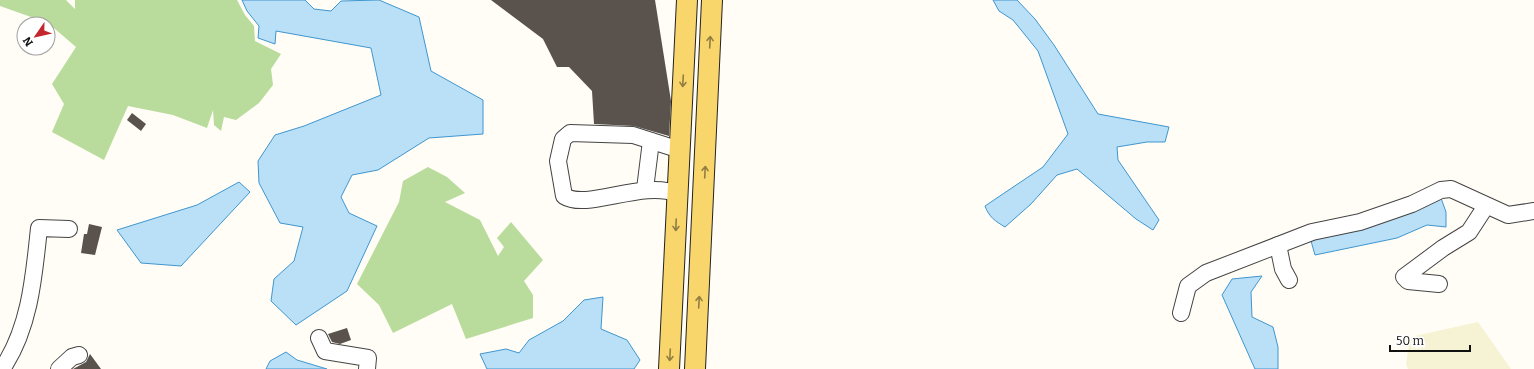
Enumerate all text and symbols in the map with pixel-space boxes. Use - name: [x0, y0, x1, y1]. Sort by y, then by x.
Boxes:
- north arrow: [16, 16, 56, 56]
- text: N: [20, 34, 36, 48]
- one-way arrow: [707, 36, 714, 49]
- one-way arrow: [679, 74, 687, 87]
- one-way arrow: [701, 166, 708, 179]
- one-way arrow: [673, 218, 680, 231]
- one-way arrow: [695, 296, 703, 309]
- scale bar: [1390, 327, 1470, 353]
- text: 50 m: [1396, 334, 1425, 348]
- one-way arrow: [667, 348, 674, 361]

